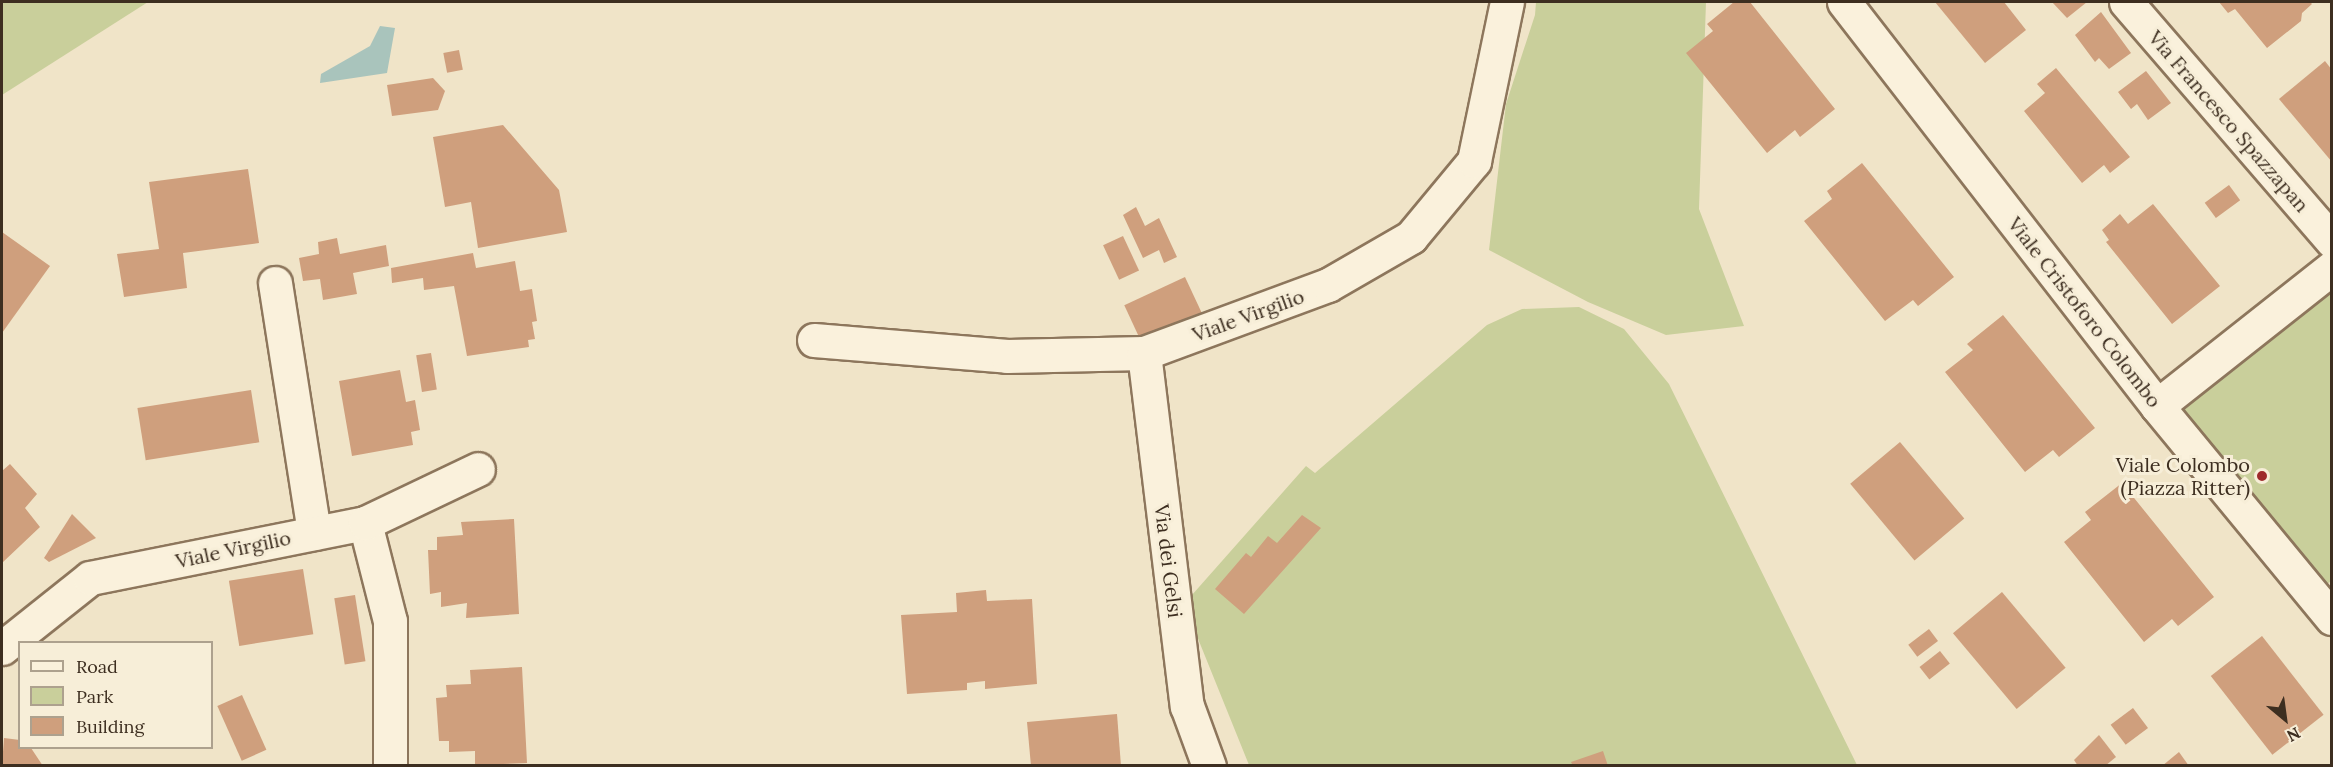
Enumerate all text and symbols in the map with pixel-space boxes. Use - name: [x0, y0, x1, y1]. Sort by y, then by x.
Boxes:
- street label: Via Francesco Spazzapan: [2144, 25, 2314, 217]
- street label: Viale Cristoforo Colombo: [2003, 212, 2167, 412]
- street label: Viale Virgilio: [1189, 284, 1307, 346]
- place label: Viale Colombo (Piazza Ritter): [2116, 452, 2250, 499]
- marker: Viale Colombo (Piazza Ritter): [2255, 469, 2269, 483]
- street label: Via dei Gelsi: [1150, 503, 1188, 619]
- street label: Viale Virgilio: [173, 525, 293, 573]
- legend: [18, 641, 213, 749]
- text: Road: [76, 655, 118, 678]
- text: Park: [76, 685, 113, 708]
- north arrow: [2255, 689, 2315, 749]
- text: Building: [76, 715, 144, 738]
- text: N: [2283, 723, 2304, 746]

